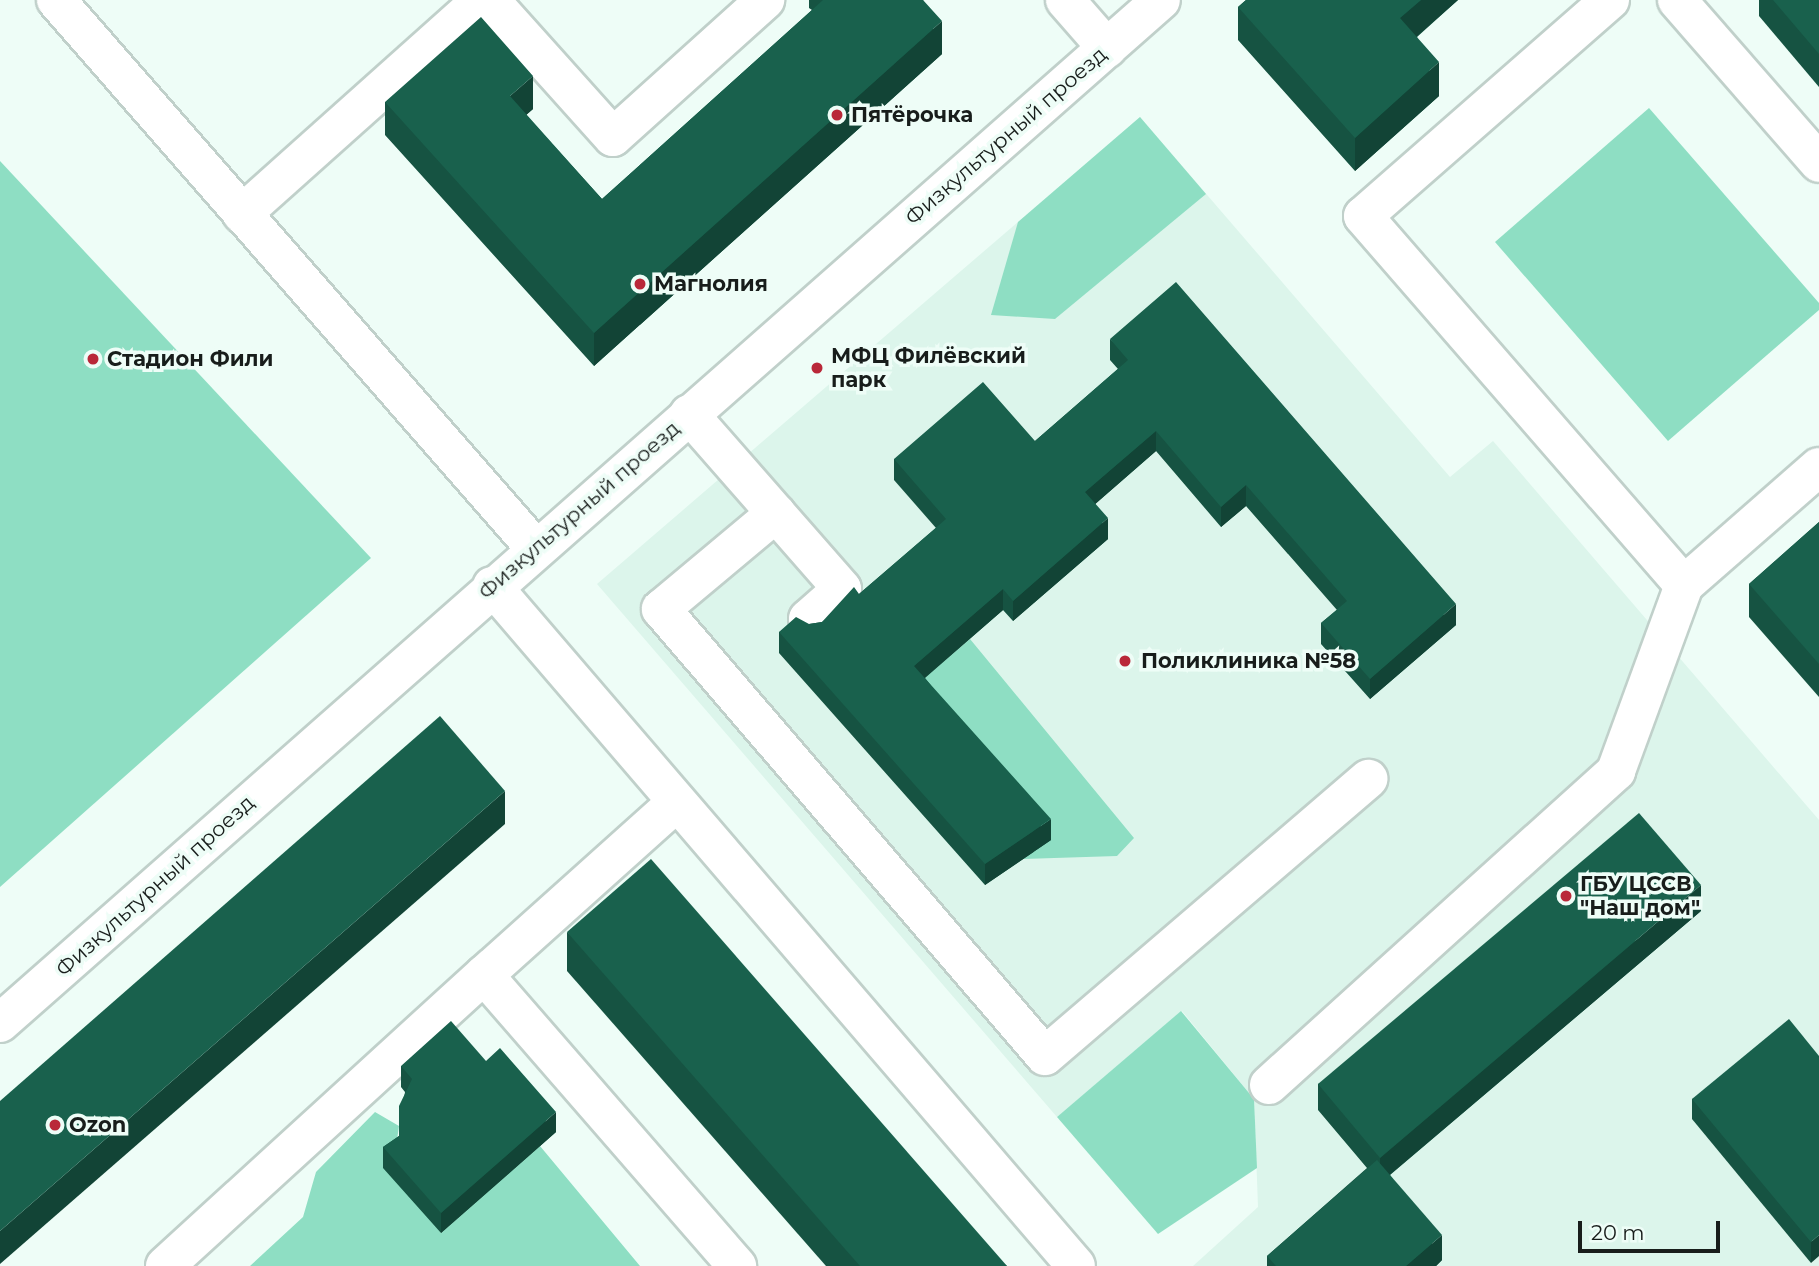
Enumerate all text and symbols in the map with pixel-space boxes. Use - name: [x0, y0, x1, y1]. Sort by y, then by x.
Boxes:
- street label: Физкультурный проезд: [900, 42, 1112, 230]
- place label: Пятёрочка: [851, 102, 973, 128]
- marker: Пятёрочка: [829, 107, 845, 123]
- place label: Магнолия: [654, 271, 768, 297]
- marker: Магнолия: [632, 276, 648, 292]
- place label: МФЦ Филёвский парк: [831, 343, 1026, 393]
- place label: Стадион Фили: [107, 346, 273, 372]
- marker: Стадион Фили: [85, 351, 101, 367]
- marker: МФЦ Филёвский парк: [809, 360, 825, 376]
- street label: Физкультурный проезд: [473, 416, 685, 604]
- place label: Поликлиника №58: [1141, 648, 1356, 674]
- marker: Поликлиника №58: [1115, 651, 1135, 671]
- street label: Физкультурный проезд: [51, 790, 259, 982]
- place label: ГБУ ЦССВ "Наш дом": [1580, 871, 1700, 921]
- marker: ГБУ ЦССВ "Наш дом": [1558, 888, 1574, 904]
- place label: Ozon: [69, 1112, 126, 1138]
- marker: Ozon: [47, 1117, 63, 1133]
- scale bar: [1581, 1206, 1723, 1250]
- text: 20 m: [1591, 1220, 1645, 1245]

